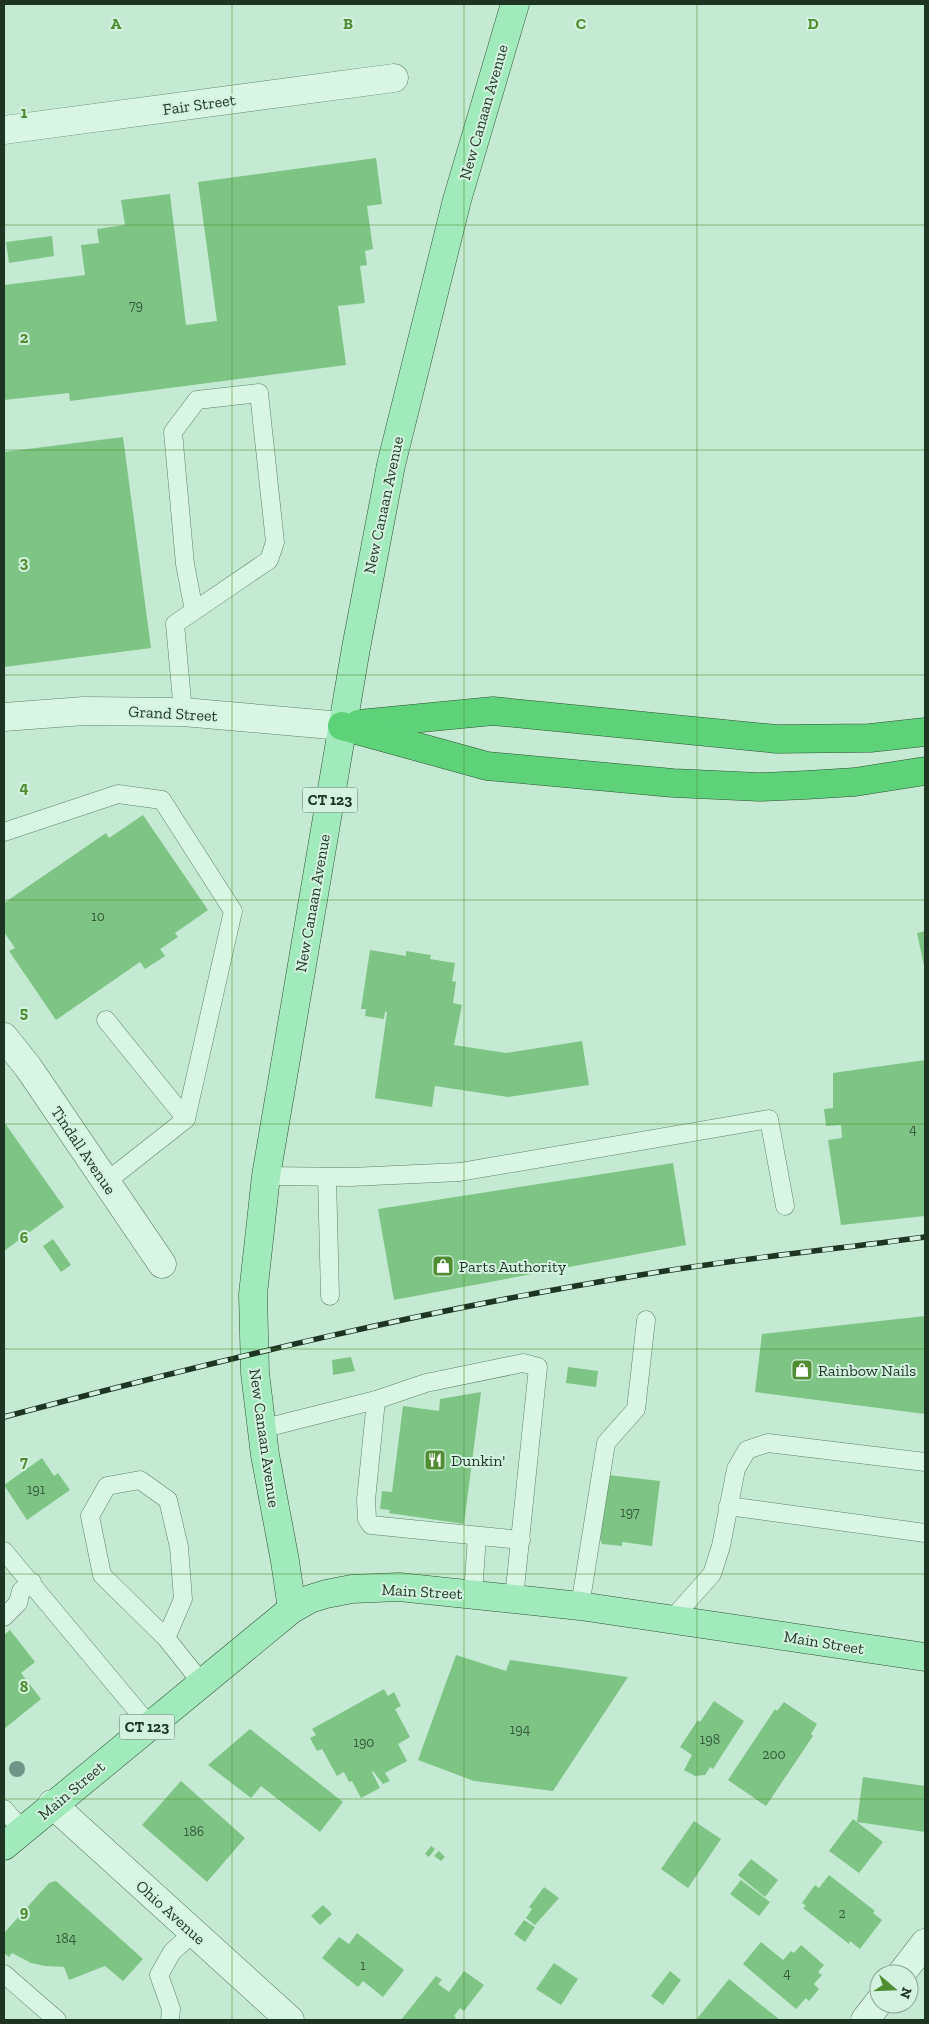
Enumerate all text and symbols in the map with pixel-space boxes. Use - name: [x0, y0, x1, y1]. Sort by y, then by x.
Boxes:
- text: A: [111, 14, 122, 33]
- text: B: [343, 14, 353, 33]
- text: C: [576, 14, 586, 33]
- text: D: [807, 14, 819, 33]
- street label: New Canaan Avenue: [455, 42, 512, 182]
- street label: Fair Street: [162, 90, 237, 119]
- text: 1: [21, 103, 28, 122]
- house number: 79: [129, 297, 143, 314]
- text: 2: [20, 328, 29, 347]
- street label: New Canaan Avenue: [360, 435, 407, 576]
- text: 3: [20, 553, 29, 572]
- street label: Grand Street: [128, 702, 218, 725]
- text: 4: [19, 778, 29, 797]
- road number: CT 123: [302, 788, 358, 812]
- street label: New Canaan Avenue: [291, 832, 334, 974]
- house number: 10: [91, 908, 105, 925]
- text: 5: [20, 1003, 28, 1022]
- street label: Tindall Avenue: [47, 1103, 120, 1198]
- house number: 4: [909, 1121, 917, 1138]
- text: 6: [20, 1228, 29, 1247]
- shop icon: Parts Authority: [431, 1254, 455, 1278]
- place label: Parts Authority: [459, 1257, 567, 1276]
- shop icon: Rainbow Nails: [790, 1358, 814, 1382]
- place label: Rainbow Nails: [818, 1361, 916, 1380]
- street label: New Canaan Avenue: [245, 1367, 284, 1509]
- restaurant icon: Dunkin': [423, 1448, 447, 1472]
- place label: Dunkin': [451, 1451, 505, 1470]
- text: 7: [20, 1452, 28, 1471]
- house number: 191: [27, 1481, 46, 1498]
- house number: 197: [620, 1504, 640, 1521]
- street label: Main Street: [381, 1580, 463, 1603]
- street label: Main Street: [782, 1627, 866, 1658]
- text: 8: [20, 1677, 29, 1696]
- road number: CT 123: [120, 1714, 174, 1740]
- house number: 194: [510, 1721, 531, 1738]
- house number: 198: [700, 1731, 720, 1748]
- house number: 190: [354, 1734, 374, 1751]
- house number: 200: [762, 1746, 786, 1763]
- street label: Main Street: [34, 1757, 109, 1824]
- house number: 186: [184, 1823, 204, 1840]
- street label: Ohio Avenue: [132, 1876, 209, 1949]
- text: 9: [20, 1902, 29, 1921]
- house number: 2: [838, 1905, 846, 1922]
- house number: 184: [56, 1930, 77, 1947]
- house number: 1: [360, 1957, 366, 1974]
- north arrow: [869, 1964, 919, 2014]
- house number: 4: [783, 1965, 791, 1982]
- text: N: [896, 1985, 916, 2001]

